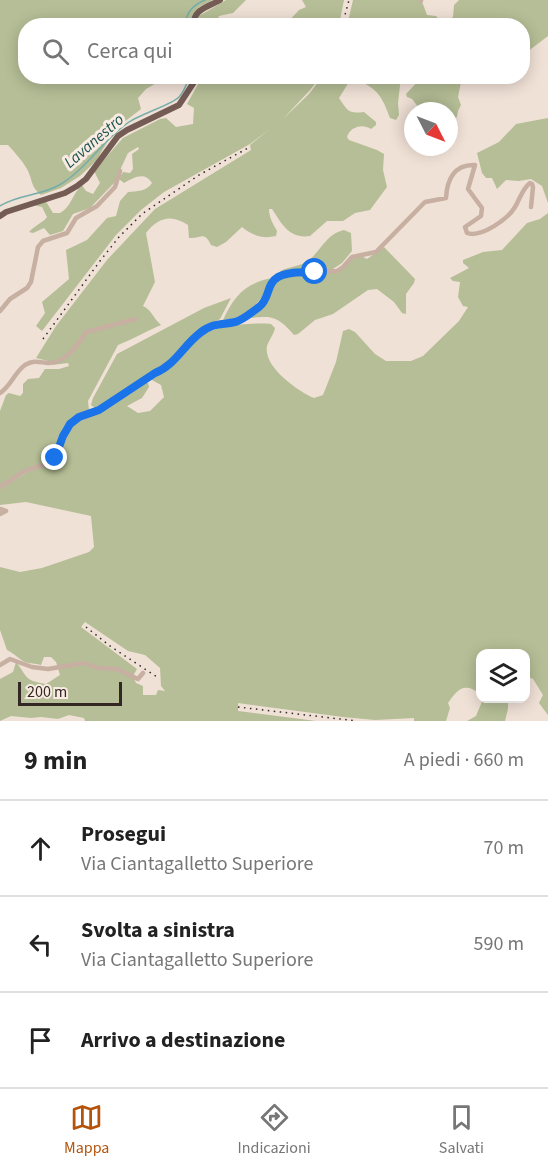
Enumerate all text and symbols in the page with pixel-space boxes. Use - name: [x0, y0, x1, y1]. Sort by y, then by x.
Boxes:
- search box: [18, 18, 530, 84]
- icon: search: [39, 35, 72, 68]
- text: Cerca qui: [87, 35, 173, 67]
- north arrow: [404, 102, 458, 156]
- water label: Lavanestro: [59, 109, 129, 173]
- route start: [301, 258, 327, 284]
- route end: [41, 444, 67, 470]
- map controls: [476, 649, 530, 703]
- button: layers: [476, 649, 530, 703]
- scale bar: [18, 679, 122, 706]
- text: 200 m: [27, 681, 67, 703]
- text: 9 min: [24, 742, 87, 779]
- text: A piedi · 660 m: [404, 746, 524, 774]
- text: Prosegui: [81, 818, 166, 850]
- icon: ahead: [24, 832, 57, 865]
- text: 70 m: [484, 834, 524, 862]
- text: Via Ciantagalletto Superiore: [81, 850, 313, 878]
- text: Svolta a sinistra: [81, 914, 235, 946]
- icon: left: [24, 928, 57, 961]
- text: 590 m: [474, 930, 524, 958]
- text: Via Ciantagalletto Superiore: [81, 946, 313, 974]
- icon: arrive: [24, 1024, 57, 1057]
- text: Arrivo a destinazione: [81, 1024, 286, 1056]
- tab: Mappa: [64, 1101, 109, 1159]
- tab: Indicazioni: [238, 1101, 311, 1159]
- tab: Salvati: [439, 1101, 484, 1159]

